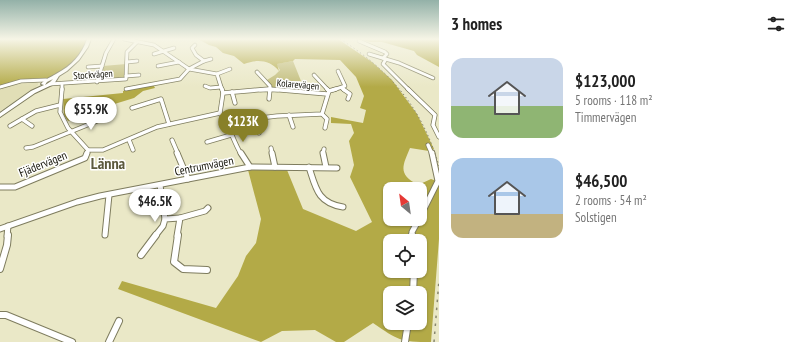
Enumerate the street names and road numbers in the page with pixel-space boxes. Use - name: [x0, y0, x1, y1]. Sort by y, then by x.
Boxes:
- street label: Stockvägen: [73, 67, 113, 82]
- street label: Kolarevägen: [276, 76, 320, 93]
- street label: Fjädervägen: [17, 147, 69, 180]
- street label: Centrumvägen: [173, 152, 235, 179]

